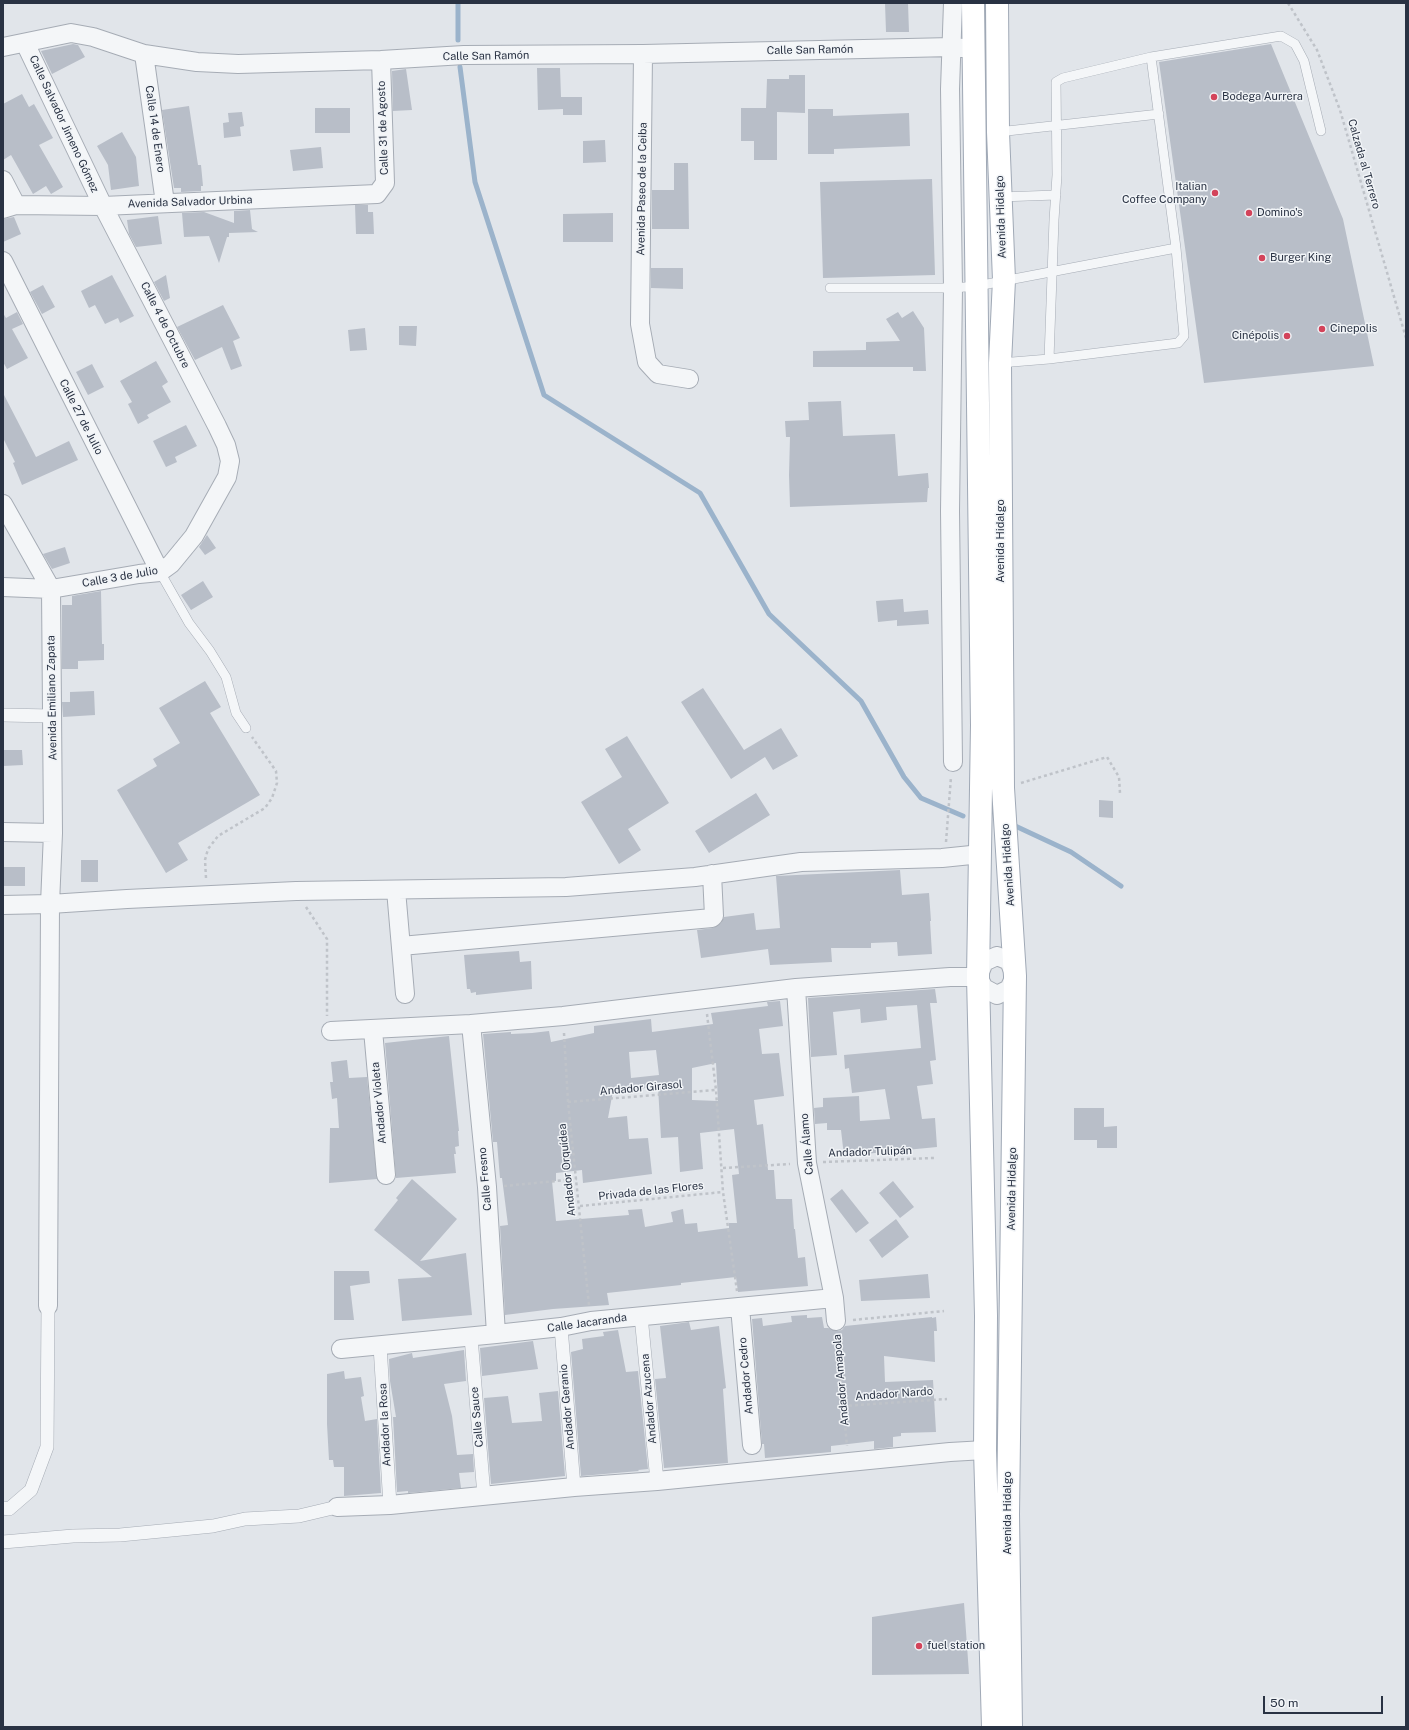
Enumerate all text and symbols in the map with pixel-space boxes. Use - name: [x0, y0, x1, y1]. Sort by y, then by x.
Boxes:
- street label: Calle San Ramón: [767, 43, 853, 57]
- street label: Calle San Ramón: [443, 49, 529, 63]
- street label: Calle Salvador Jimeno Gómez: [26, 53, 102, 195]
- street label: Calle 31 de Agosto: [375, 81, 391, 175]
- street label: Calle 14 de Enero: [142, 85, 168, 173]
- place label: Bodega Aurrera: [1222, 90, 1303, 104]
- marker: Bodega Aurrera: [1209, 92, 1219, 102]
- street label: Calzada al Terrero: [1345, 117, 1383, 211]
- street label: Avenida Paseo de la Ceiba: [634, 122, 650, 256]
- street label: Avenida Hidalgo: [993, 175, 1009, 259]
- place label: Italian Coffee Company: [1122, 180, 1207, 206]
- marker: Italian Coffee Company: [1210, 188, 1220, 198]
- street label: Avenida Salvador Urbina: [127, 193, 253, 211]
- place label: Domino's: [1257, 206, 1302, 220]
- marker: Domino's: [1244, 208, 1254, 218]
- place label: Burger King: [1270, 251, 1331, 265]
- marker: Burger King: [1257, 253, 1267, 263]
- street label: Calle 4 de Octubre: [138, 280, 192, 370]
- place label: Cinepolis: [1330, 322, 1377, 336]
- marker: Cinepolis: [1317, 324, 1327, 334]
- place label: Cinépolis: [1232, 329, 1279, 343]
- marker: Cinépolis: [1282, 331, 1292, 341]
- street label: Calle 27 de Julio: [56, 377, 106, 457]
- street label: Avenida Hidalgo: [994, 499, 1008, 583]
- street label: Calle 3 de Julio: [81, 564, 159, 590]
- street label: Avenida Emiliano Zapata: [44, 635, 60, 761]
- street label: Avenida Hidalgo: [999, 823, 1017, 907]
- street label: Andador Violeta: [369, 1061, 389, 1145]
- street label: Andador Girasol: [599, 1078, 683, 1098]
- street label: Calle Álamo: [798, 1113, 816, 1175]
- street label: Andador Orquídea: [556, 1123, 578, 1217]
- street label: Andador Tulipán: [828, 1144, 912, 1160]
- street label: Calle Fresno: [476, 1147, 494, 1211]
- street label: Avenida Hidalgo: [1005, 1147, 1019, 1231]
- street label: Privada de las Flores: [598, 1179, 704, 1203]
- street label: Calle Jacaranda: [546, 1311, 628, 1335]
- street label: Andador Amapola: [830, 1334, 852, 1426]
- street label: Andador Cedro: [736, 1337, 756, 1415]
- street label: Andador Azucena: [638, 1353, 660, 1445]
- street label: Andador Geranio: [557, 1363, 577, 1451]
- street label: Andador la Rosa: [376, 1383, 394, 1467]
- street label: Andador Nardo: [855, 1385, 933, 1403]
- street label: Calle Sauce: [468, 1386, 486, 1448]
- street label: Avenida Hidalgo: [1001, 1471, 1015, 1555]
- place label: fuel station: [927, 1639, 985, 1653]
- marker: fuel station: [914, 1641, 924, 1651]
- scale bar: [1265, 1688, 1385, 1714]
- text: 50 m: [1270, 1696, 1298, 1710]

